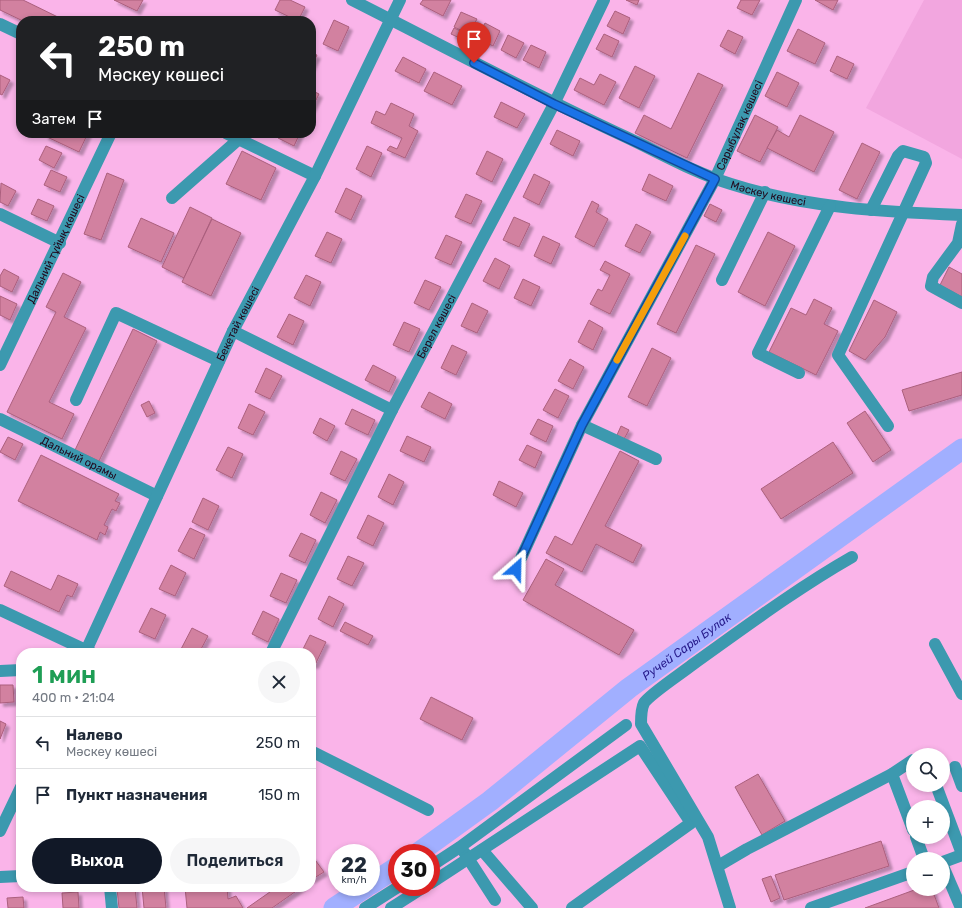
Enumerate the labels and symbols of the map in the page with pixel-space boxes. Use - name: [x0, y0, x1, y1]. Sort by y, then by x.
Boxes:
- pin: [457, 22, 491, 63]
- street label: Сарыбұлақ көшесі: [714, 79, 766, 172]
- street label: Мәскеу көшесі: [729, 178, 807, 209]
- street label: Дальний тұйық көшесі: [25, 192, 88, 305]
- street label: Бекетай көшесі: [214, 284, 262, 363]
- street label: Берел көшесі: [414, 292, 459, 361]
- street label: Дальний орамы: [39, 434, 119, 482]
- position arrow: [495, 548, 537, 590]
- water label: Ручей Сары Булак: [640, 610, 734, 683]
- speed limit sign: 30: [388, 844, 440, 896]

